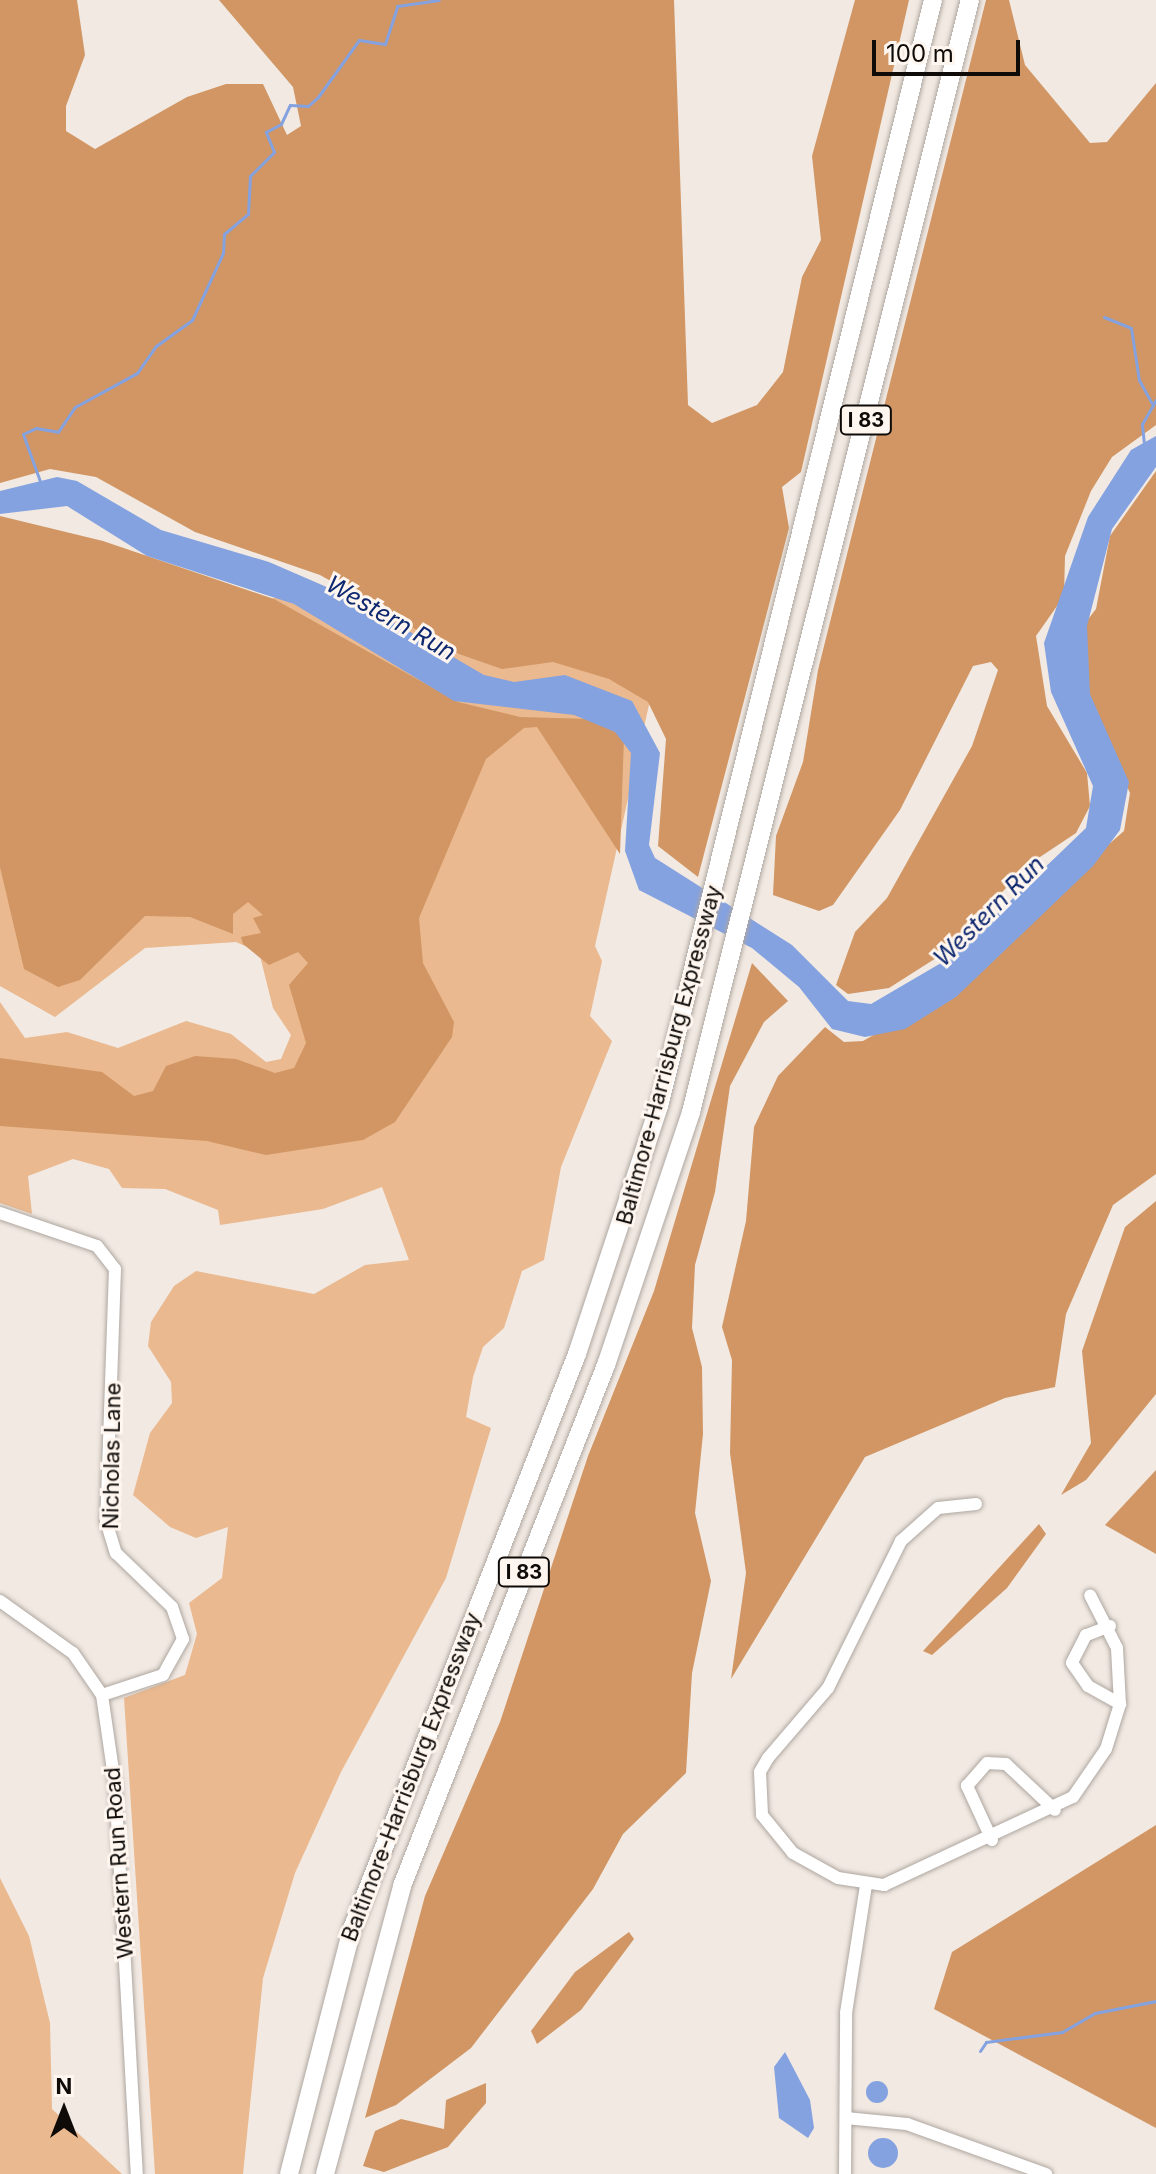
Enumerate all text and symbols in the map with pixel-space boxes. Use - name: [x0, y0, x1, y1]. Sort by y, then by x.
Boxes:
- scale bar: [876, 24, 1024, 74]
- text: 100 m: [886, 39, 954, 68]
- road number: I 83: [838, 404, 894, 436]
- water label: Western Run: [321, 569, 461, 667]
- water label: Western Run: [928, 850, 1050, 972]
- street label: Baltimore-Harrisburg Expressway: [611, 882, 727, 1228]
- street label: Nicholas Lane: [98, 1382, 126, 1530]
- road number: I 83: [496, 1556, 552, 1588]
- street label: Baltimore-Harrisburg Expressway: [336, 1609, 486, 1945]
- street label: Western Run Road: [99, 1766, 139, 1960]
- north arrow: [24, 2070, 104, 2150]
- text: N: [56, 2073, 72, 2099]

